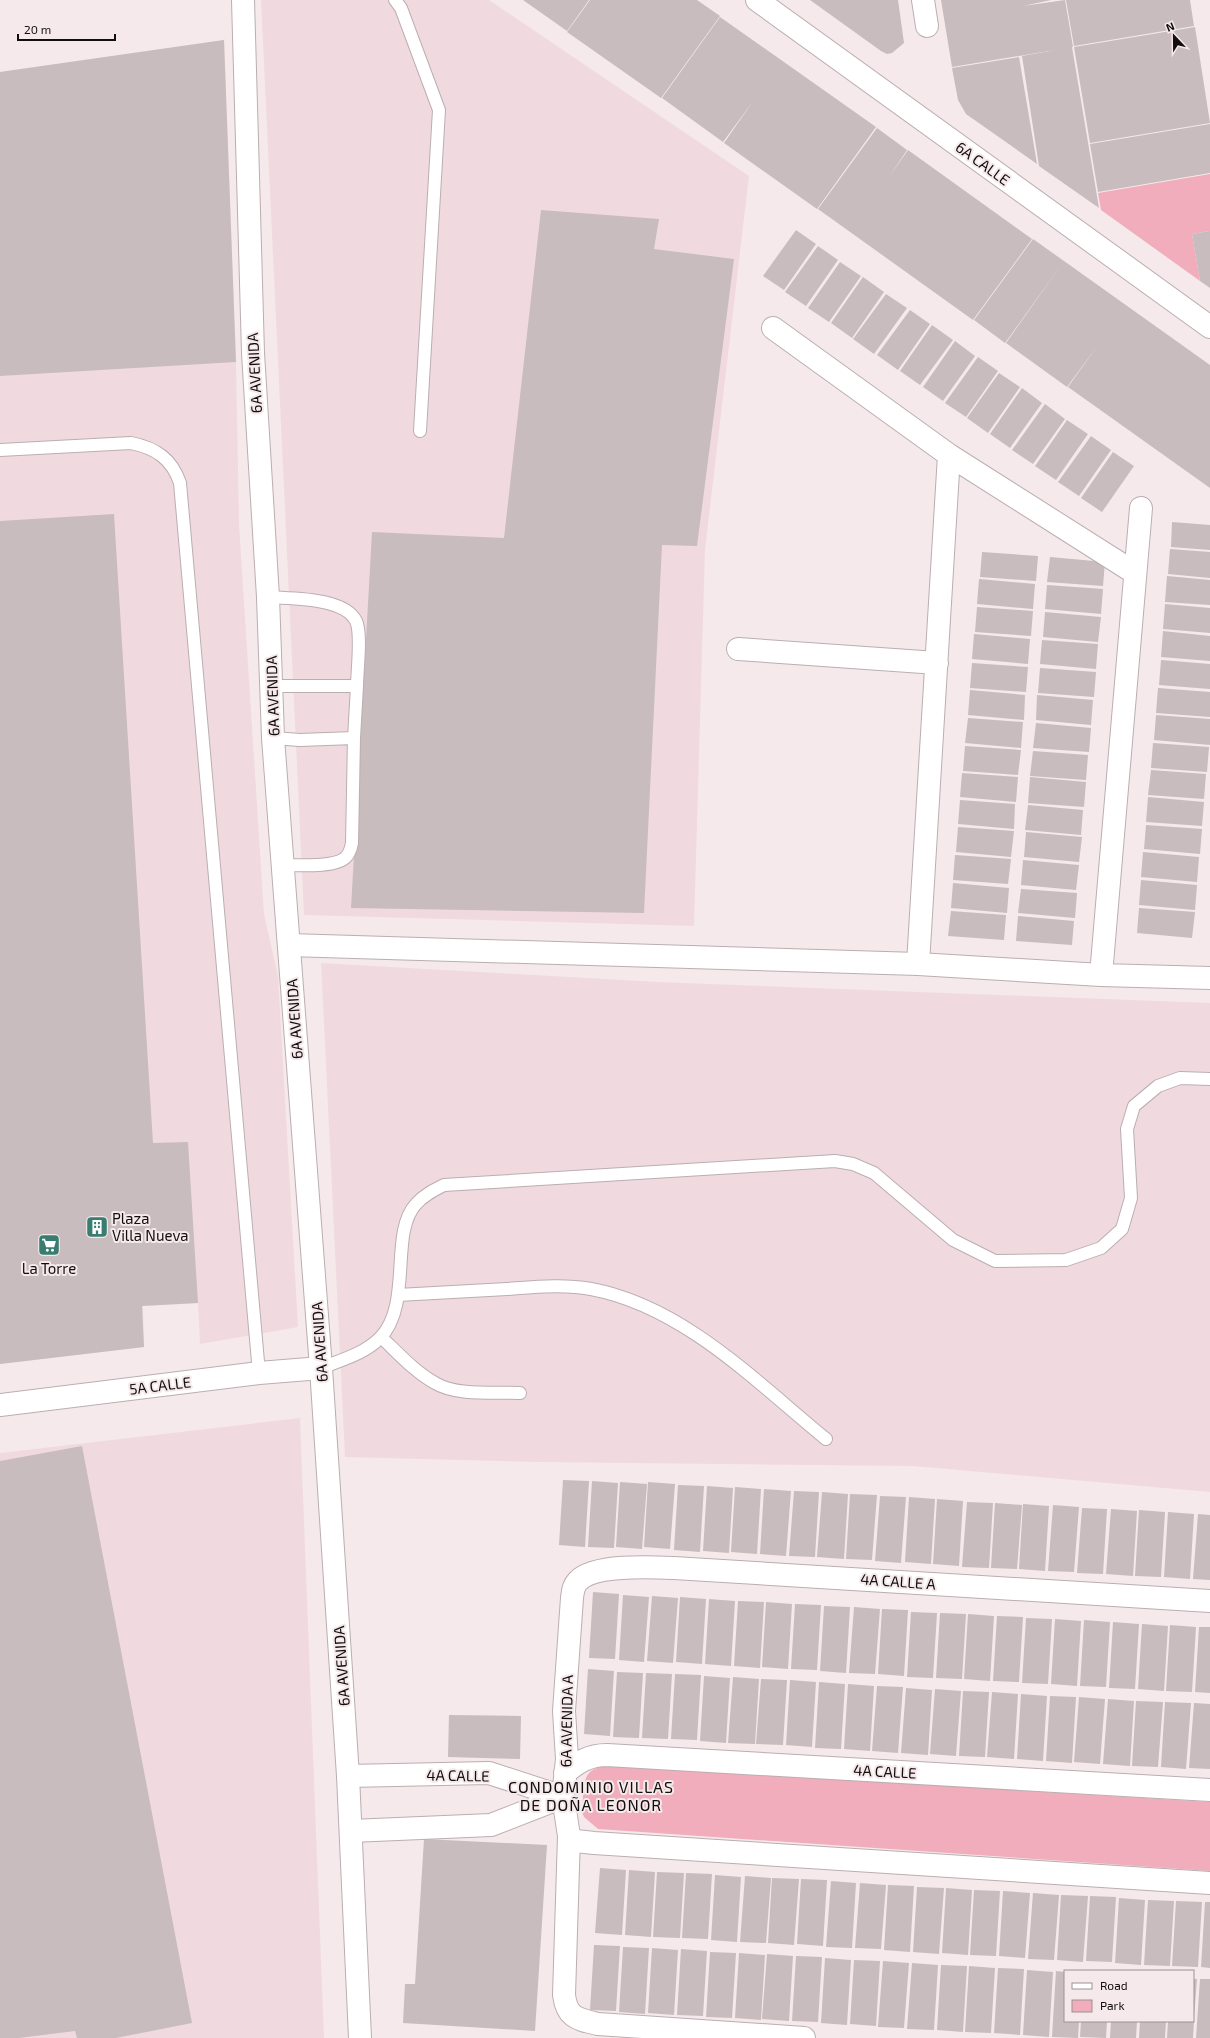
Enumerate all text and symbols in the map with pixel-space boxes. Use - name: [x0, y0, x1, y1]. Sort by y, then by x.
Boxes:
- scale bar: [18, 16, 115, 42]
- north arrow: [1154, 16, 1194, 56]
- text: N: [1164, 19, 1176, 34]
- text: 20 m: [24, 22, 51, 36]
- street label: 6A CALLE: [952, 137, 1014, 189]
- street label: 6A AVENIDA: [243, 332, 265, 414]
- street label: 6A AVENIDA: [262, 655, 282, 737]
- street label: 6A AVENIDA: [282, 977, 306, 1060]
- place label: Plaza Villa Nueva: [112, 1209, 189, 1244]
- building icon: Plaza Villa Nueva: [84, 1214, 110, 1240]
- supermarket icon: La Torre: [36, 1232, 62, 1258]
- place label: La Torre: [22, 1259, 76, 1277]
- street label: 6A AVENIDA: [307, 1300, 331, 1383]
- street label: 5A CALLE: [128, 1372, 192, 1398]
- street label: 4A CALLE A: [860, 1569, 937, 1593]
- street label: 6A AVENIDA: [329, 1624, 353, 1707]
- street label: 6A AVENIDA A: [556, 1674, 576, 1767]
- street label: 4A CALLE: [853, 1760, 917, 1782]
- street label: 4A CALLE: [426, 1765, 490, 1785]
- district label: CONDOMINIO VILLAS DE DOÑA LEONOR: [508, 1777, 674, 1814]
- legend: [1064, 1970, 1194, 2022]
- text: Road: [1100, 1978, 1128, 1992]
- text: Park: [1100, 1998, 1125, 2012]

